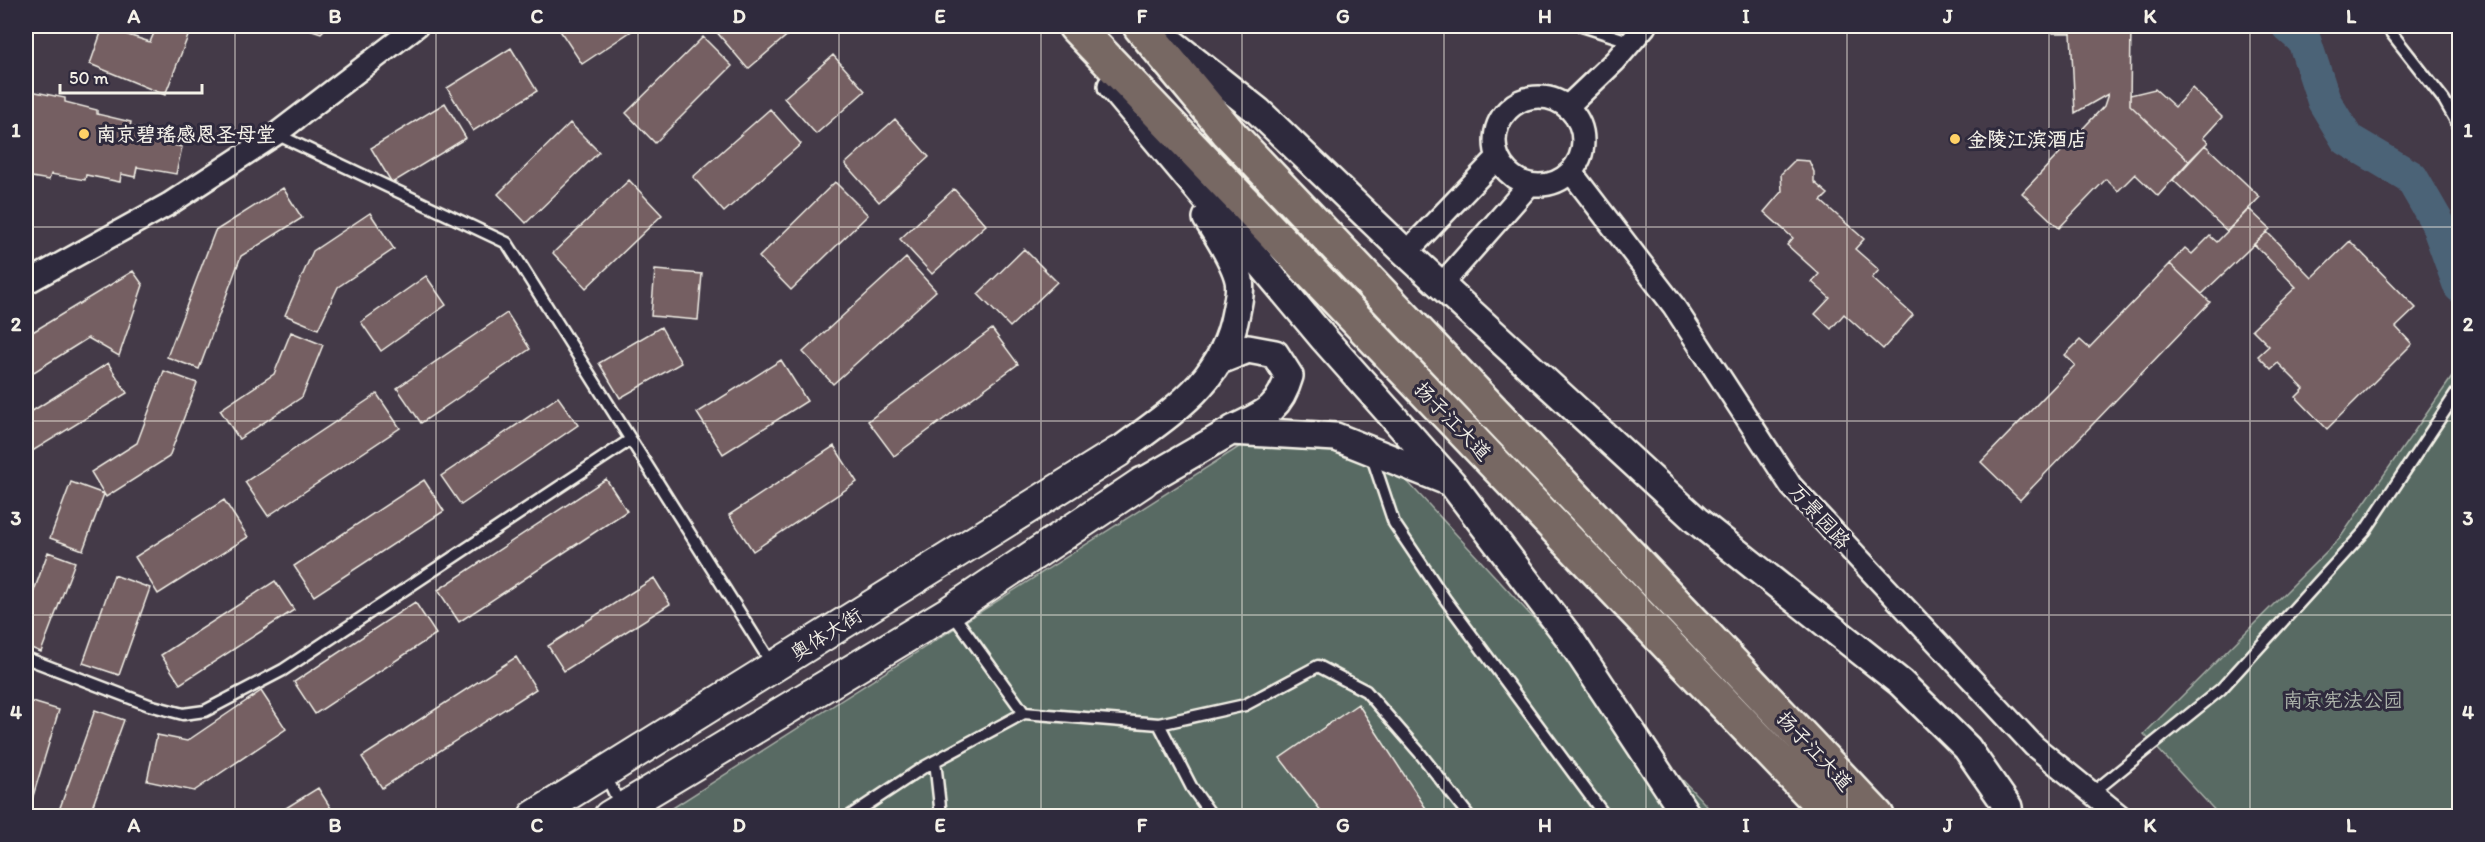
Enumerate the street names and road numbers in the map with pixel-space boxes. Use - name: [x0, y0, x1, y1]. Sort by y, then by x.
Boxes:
- street label: 扬子江大道: [1410, 377, 1496, 465]
- street label: 万景园路: [1784, 478, 1856, 554]
- street label: 奥体大街: [786, 603, 866, 665]
- street label: 扬子江大道: [1772, 706, 1858, 796]

